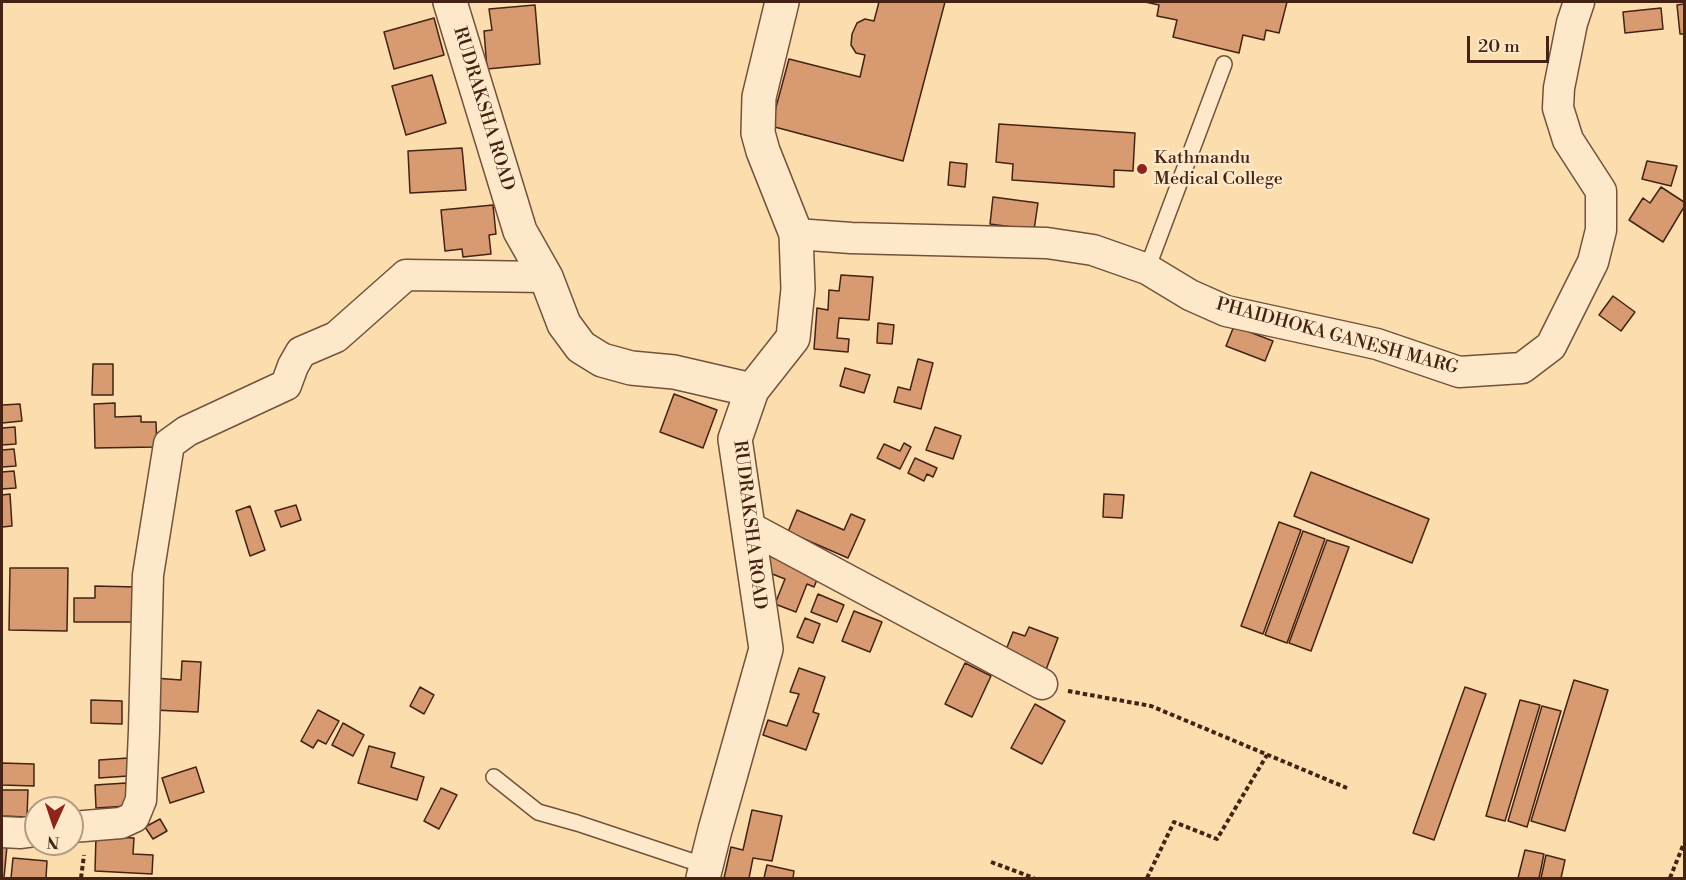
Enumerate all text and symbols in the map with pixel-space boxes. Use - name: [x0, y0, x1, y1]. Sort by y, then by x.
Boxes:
- street label: RUDRAKSHA ROAD: [448, 24, 518, 194]
- scale bar: [1470, 24, 1552, 62]
- text: 20 m: [1478, 35, 1520, 58]
- place label: Kathmandu Medical College: [1154, 148, 1283, 190]
- marker: Kathmandu Medical College: [1135, 162, 1149, 176]
- street label: PHAIDHOKA GANESH MARG: [1213, 294, 1461, 380]
- street label: RUDRAKSHA ROAD: [728, 439, 770, 611]
- north arrow: [24, 796, 84, 856]
- text: N: [46, 832, 60, 852]

